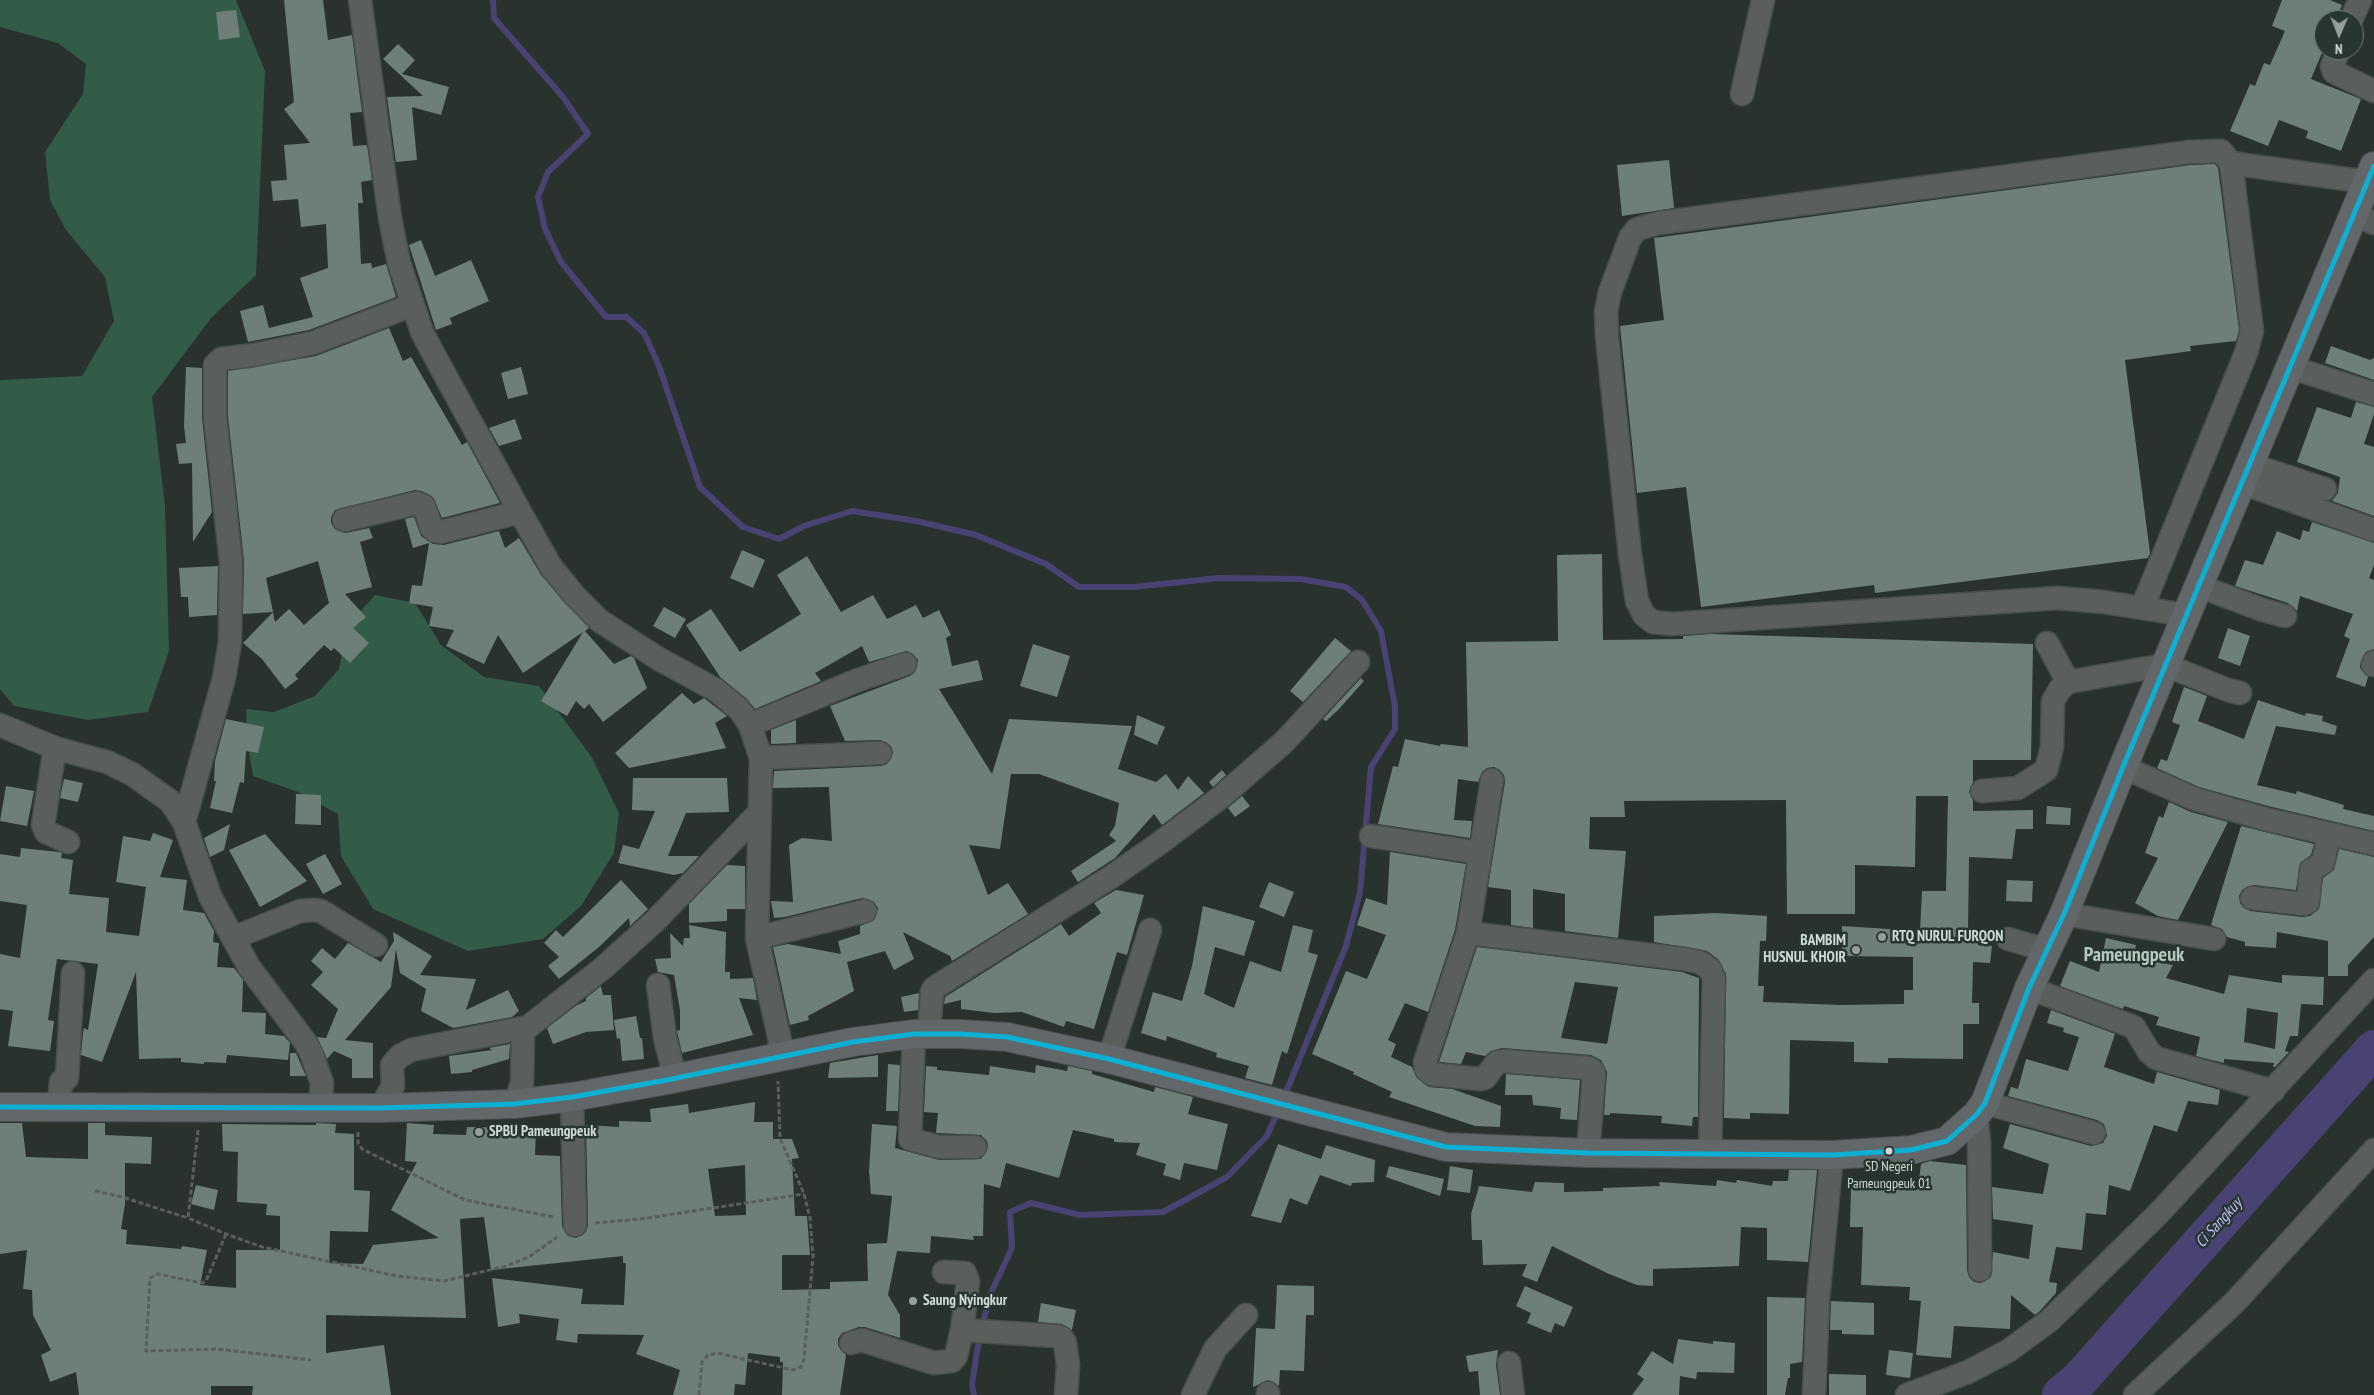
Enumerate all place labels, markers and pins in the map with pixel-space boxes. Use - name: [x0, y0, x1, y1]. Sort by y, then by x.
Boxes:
- place label: RTQ NURUL FURQON: [1892, 928, 2003, 946]
- marker: RTQ NURUL FURQON: [1876, 931, 1888, 943]
- place label: BAMBIM HUSNUL KHOIR: [1763, 932, 1846, 967]
- marker: BAMBIM HUSNUL KHOIR: [1850, 944, 1862, 956]
- place label: SPBU Pameungpeuk: [489, 1123, 596, 1141]
- marker: SPBU Pameungpeuk: [473, 1126, 485, 1138]
- marker: SD Negeri Pameungpeuk 01: [1884, 1146, 1894, 1156]
- place label: SD Negeri Pameungpeuk 01: [1847, 1159, 1931, 1192]
- place label: Saung Nyingkur: [923, 1292, 1007, 1310]
- marker: Saung Nyingkur: [907, 1295, 919, 1307]

